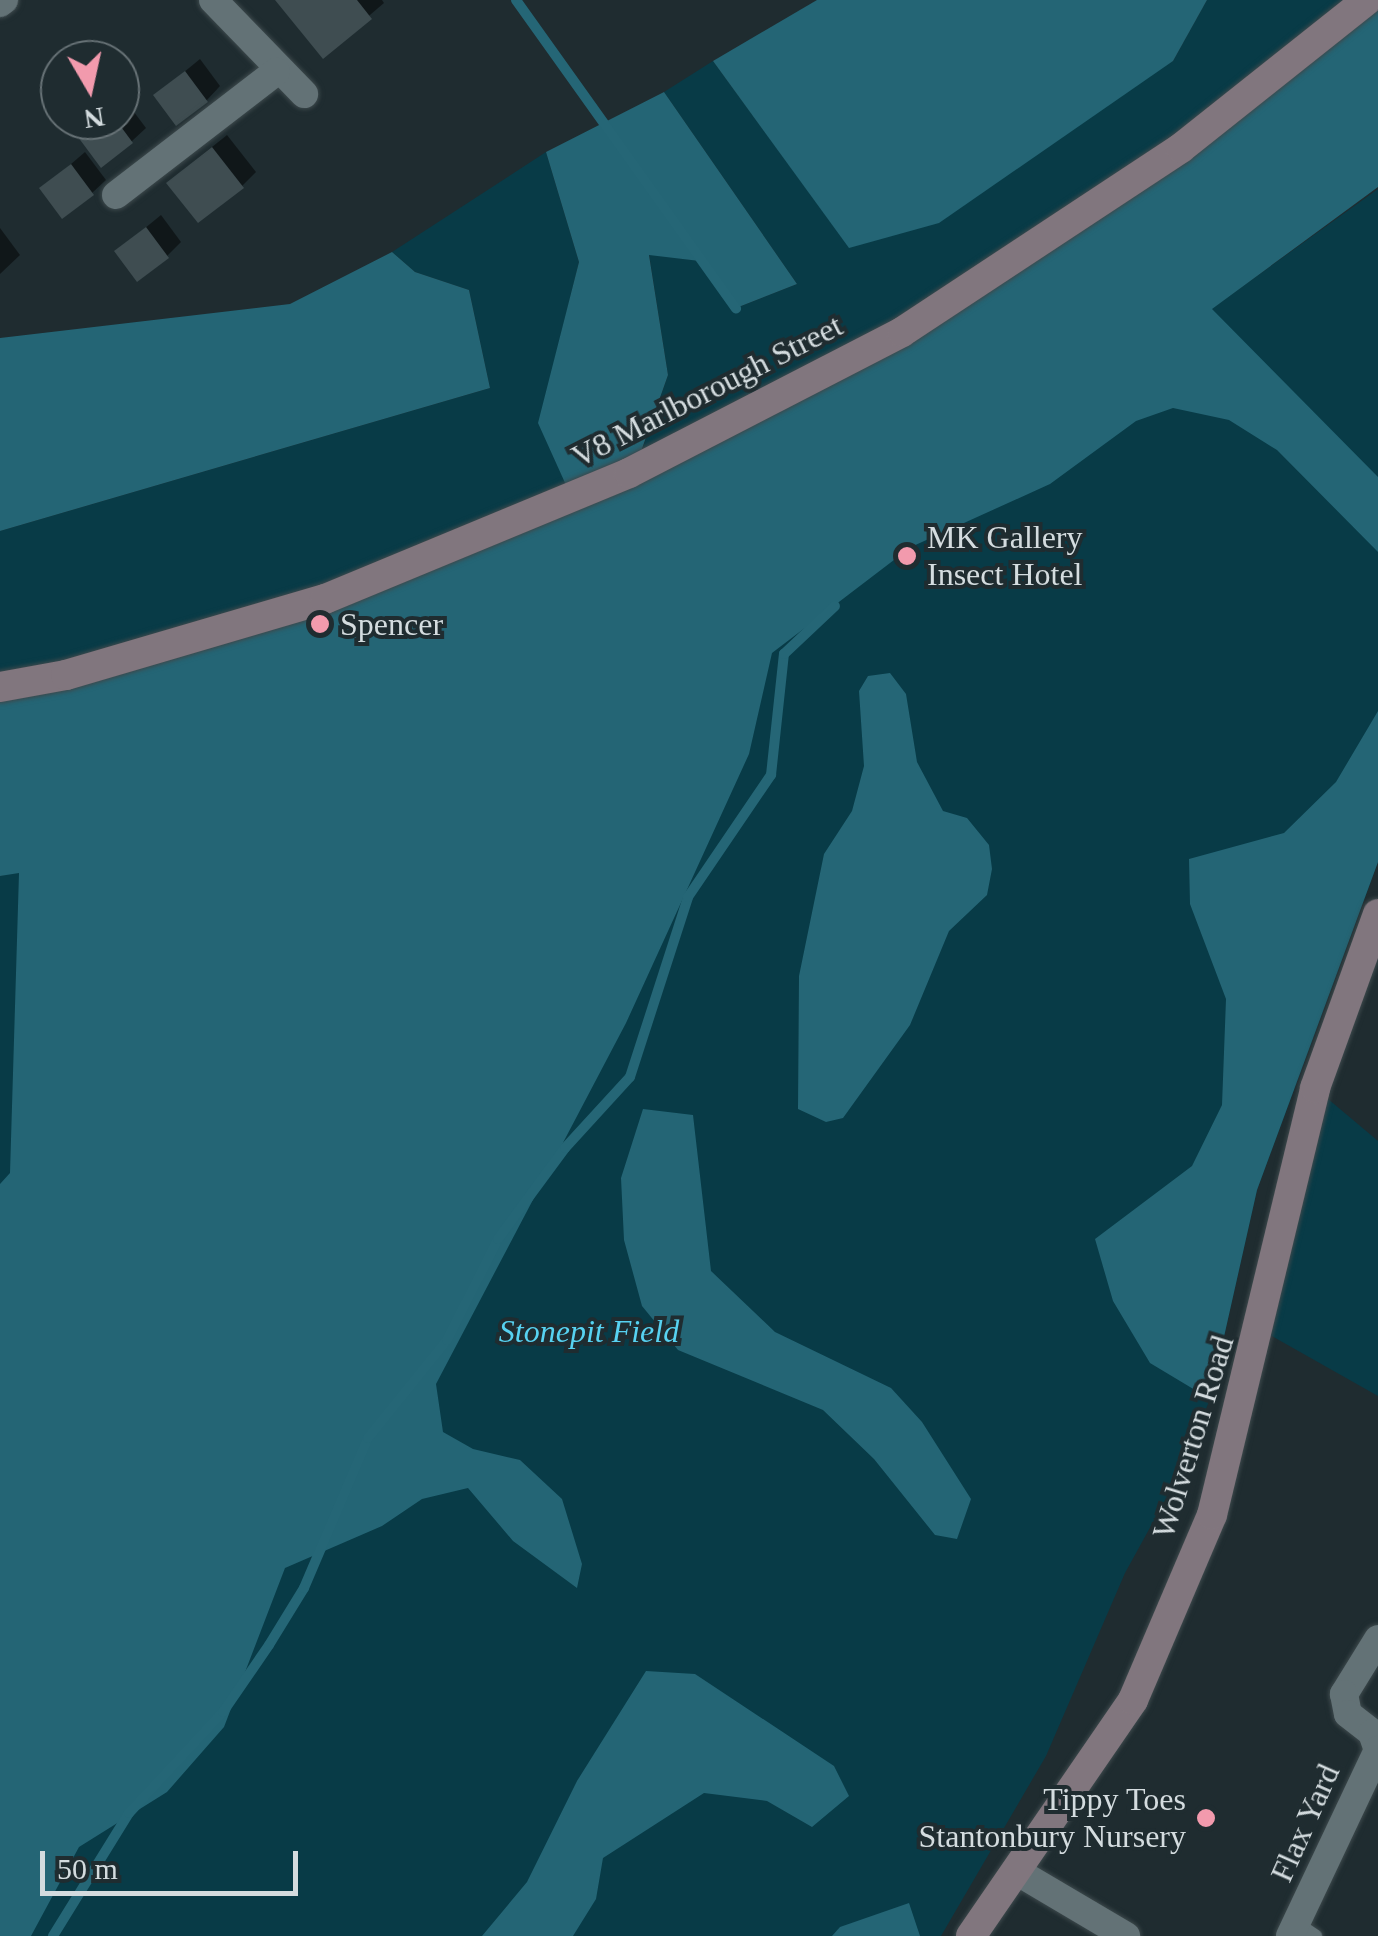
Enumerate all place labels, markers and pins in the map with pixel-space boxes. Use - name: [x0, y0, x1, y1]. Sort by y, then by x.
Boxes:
- place label: MK Gallery Insect Hotel: [927, 519, 1083, 594]
- marker: MK Gallery Insect Hotel: [896, 545, 918, 567]
- place label: Spencer: [340, 605, 443, 643]
- marker: Spencer: [309, 613, 331, 635]
- place label: Tippy Toes Stantonbury Nursery: [918, 1781, 1186, 1856]
- marker: Tippy Toes Stantonbury Nursery: [1195, 1807, 1217, 1829]

